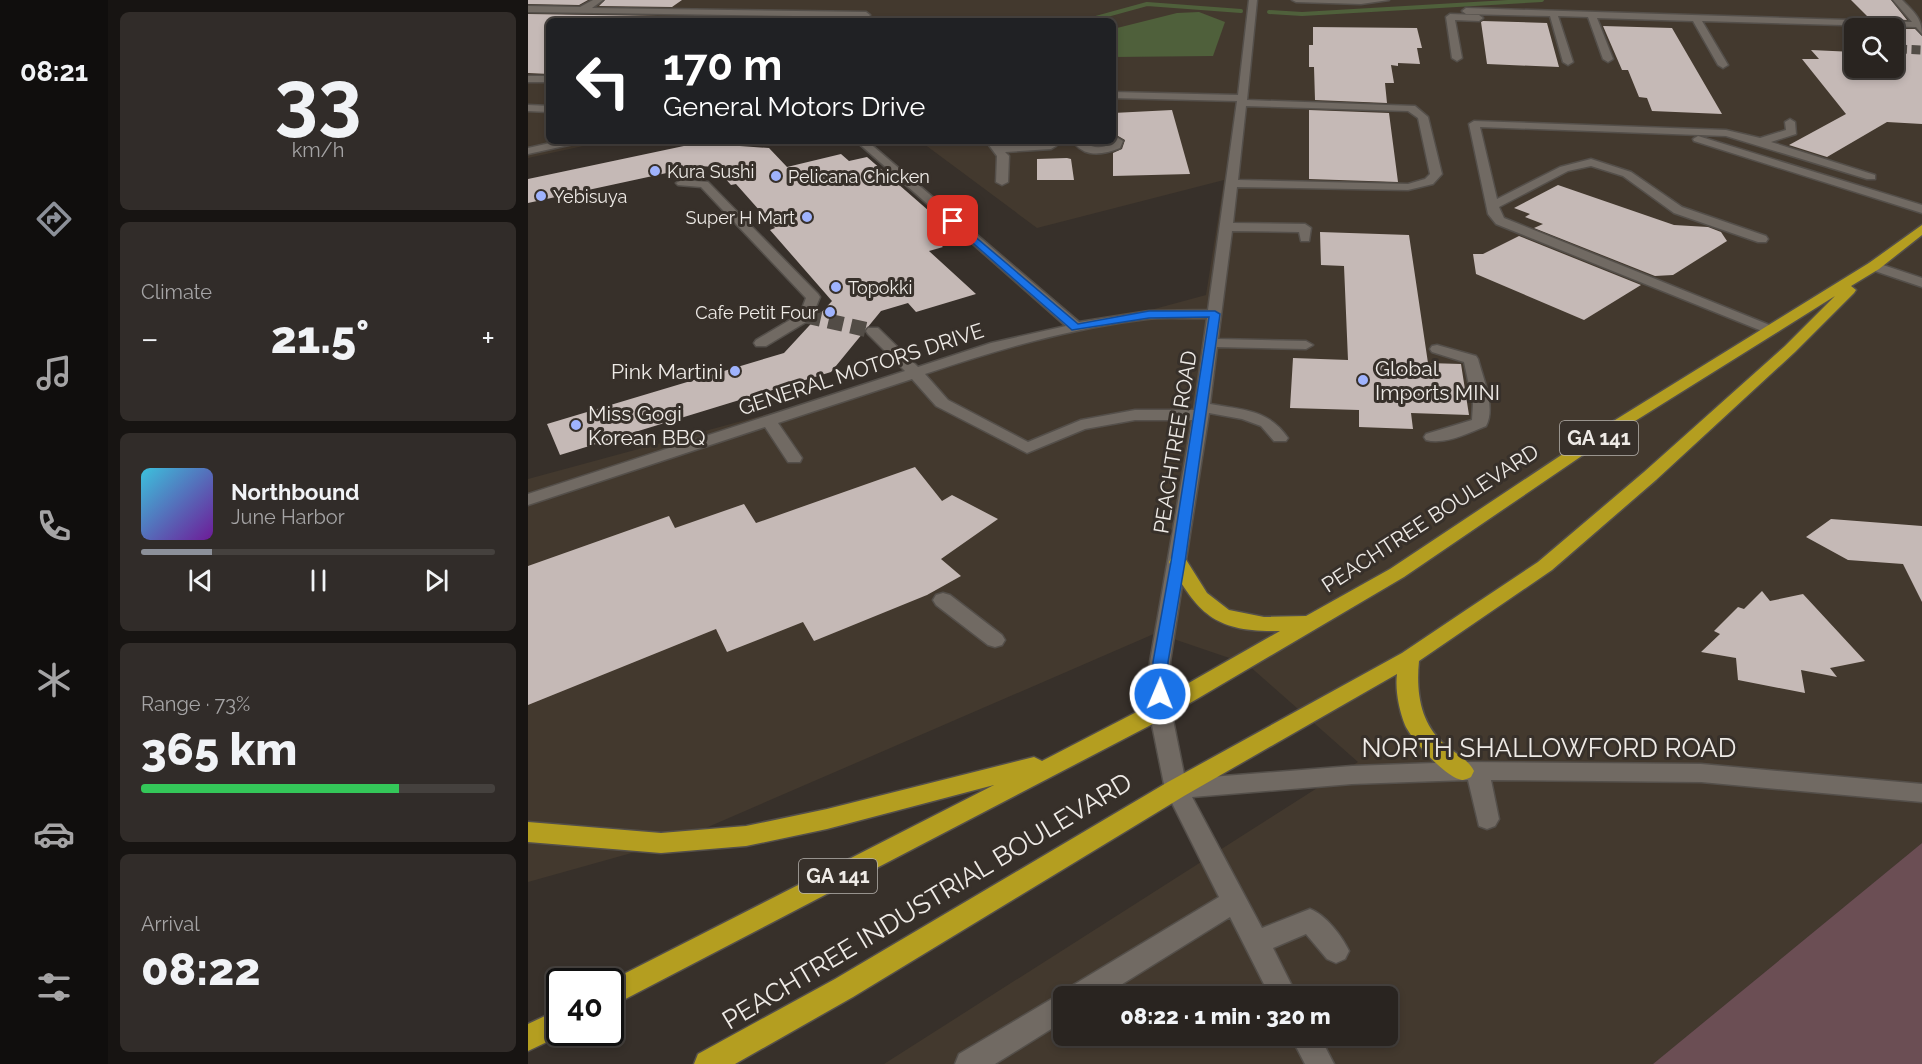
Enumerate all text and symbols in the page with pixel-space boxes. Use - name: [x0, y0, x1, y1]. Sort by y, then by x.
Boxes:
- map controls: [1844, 18, 1904, 78]
- button: search: [1844, 18, 1904, 78]
- text: 170 m: [663, 41, 782, 90]
- icon: left: [564, 42, 642, 120]
- text: 33: [274, 53, 362, 144]
- text: 08:21: [20, 56, 88, 87]
- text: General Motors Drive: [663, 91, 925, 122]
- text: km/h: [292, 138, 344, 162]
- place label: Kura Sushi: [667, 161, 754, 182]
- marker: Kura Sushi: [648, 164, 662, 178]
- place label: Pelicana Chicken: [788, 166, 930, 187]
- marker: Pelicana Chicken: [769, 169, 783, 183]
- place label: Yebisuya: [553, 186, 627, 207]
- marker: Yebisuya: [534, 189, 548, 203]
- pin: [927, 195, 978, 246]
- icon: directions: [33, 198, 75, 240]
- icon: arrive: [936, 204, 969, 237]
- place label: Super H Mart: [685, 207, 795, 228]
- marker: Super H Mart: [800, 210, 814, 224]
- place label: Topokki: [848, 277, 913, 298]
- text: Climate: [141, 280, 212, 304]
- marker: Topokki: [829, 280, 843, 294]
- place label: Cafe Petit Four: [695, 302, 819, 323]
- marker: Cafe Petit Four: [823, 305, 837, 319]
- text: 21.5°: [271, 311, 369, 364]
- street label: GENERAL MOTORS DRIVE: [735, 318, 987, 420]
- text: −: [141, 319, 159, 358]
- text: +: [481, 319, 495, 358]
- street label: PEACHTREE ROAD: [1148, 349, 1202, 535]
- icon: music: [33, 352, 75, 394]
- place label: Global Imports MINI: [1375, 356, 1500, 405]
- place label: Pink Martini: [611, 359, 723, 384]
- marker: Pink Martini: [728, 364, 742, 378]
- marker: Global Imports MINI: [1356, 373, 1370, 387]
- place label: Miss Gogi Korean BBQ: [588, 401, 705, 450]
- marker: Miss Gogi Korean BBQ: [569, 418, 583, 432]
- road number: GA 141: [1560, 421, 1638, 455]
- street label: PEACHTREE BOULEVARD: [1317, 438, 1543, 598]
- text: Northbound: [231, 479, 360, 505]
- icon: phone: [33, 505, 75, 547]
- text: June Harbor: [231, 505, 345, 529]
- icon: previous: [184, 564, 217, 597]
- icon: pause: [302, 564, 335, 597]
- icon: next: [420, 564, 453, 597]
- icon: climate: [33, 659, 75, 701]
- position arrow: [1128, 662, 1192, 726]
- text: Range · 73%: [141, 692, 250, 716]
- text: 365 km: [141, 723, 297, 776]
- street label: NORTH SHALLOWFORD ROAD: [1362, 733, 1736, 763]
- street label: PEACHTREE INDUSTRIAL BOULEVARD: [717, 767, 1137, 1035]
- icon: car: [33, 813, 75, 855]
- road number: GA 141: [799, 859, 877, 893]
- text: Arrival: [141, 912, 200, 936]
- text: 08:22: [141, 943, 260, 996]
- icon: filters: [33, 966, 75, 1008]
- speed limit sign: 40: [546, 968, 624, 1046]
- text: 08:22 · 1 min · 320 m: [1120, 1003, 1331, 1029]

